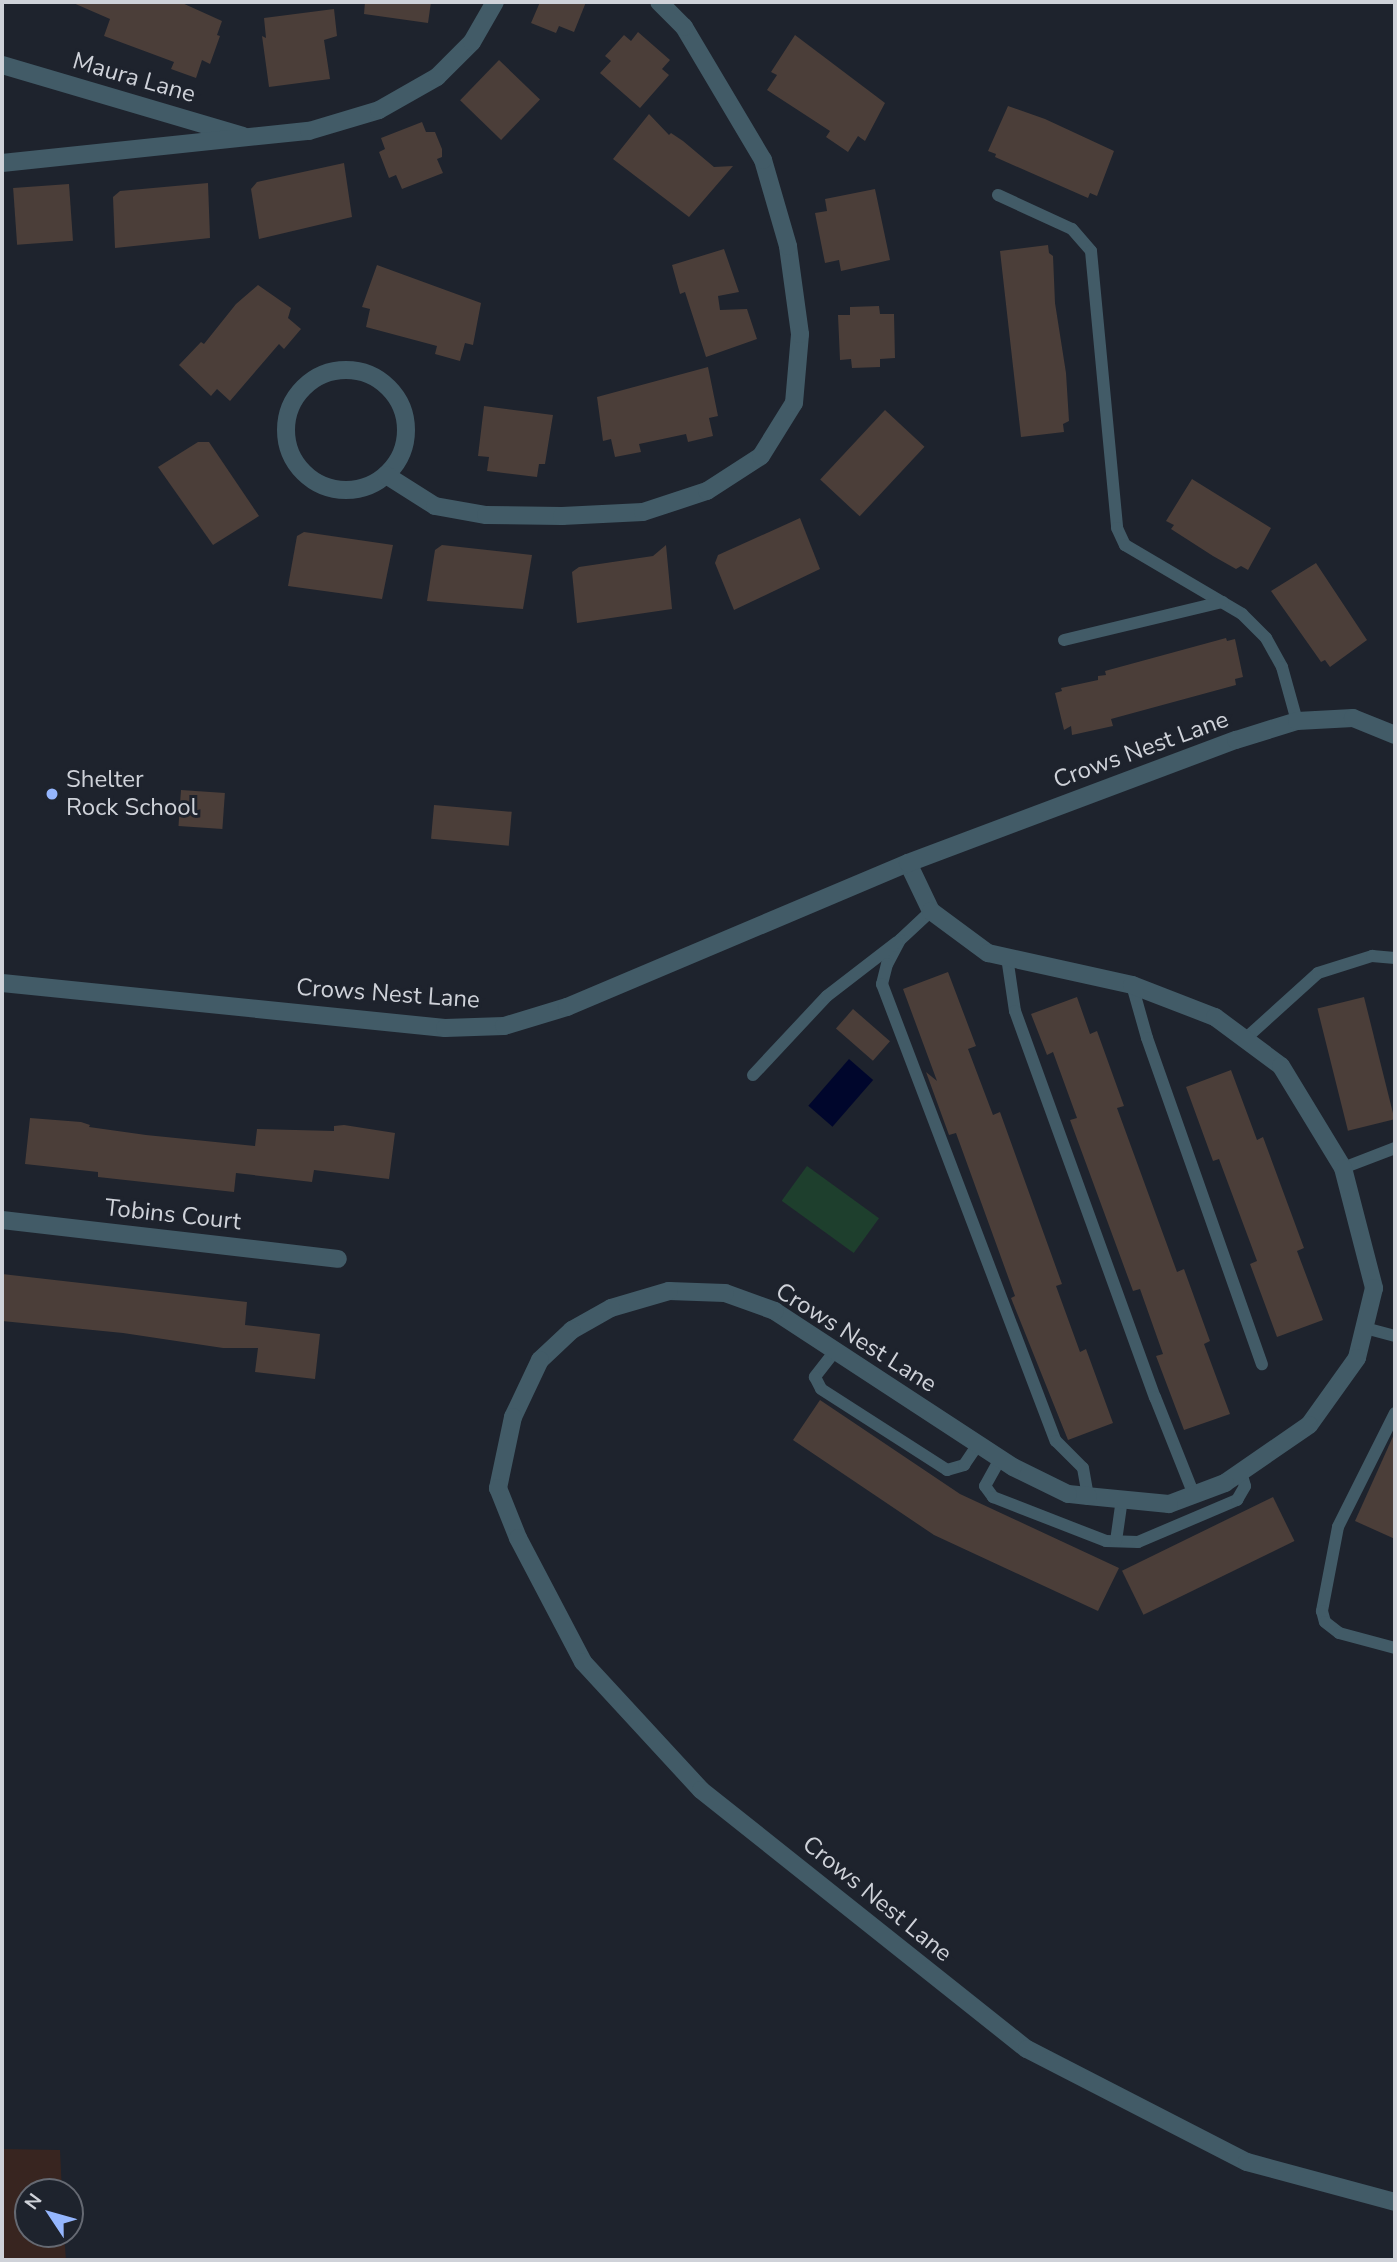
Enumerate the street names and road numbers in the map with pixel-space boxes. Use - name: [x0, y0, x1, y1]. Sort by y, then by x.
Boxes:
- street label: Maura Lane: [69, 47, 199, 109]
- street label: Crows Nest Lane: [1050, 705, 1232, 795]
- street label: Crows Nest Lane: [295, 973, 481, 1015]
- street label: Tobins Court: [104, 1194, 242, 1236]
- street label: Crows Nest Lane: [770, 1277, 942, 1399]
- street label: Crows Nest Lane: [796, 1830, 958, 1968]

